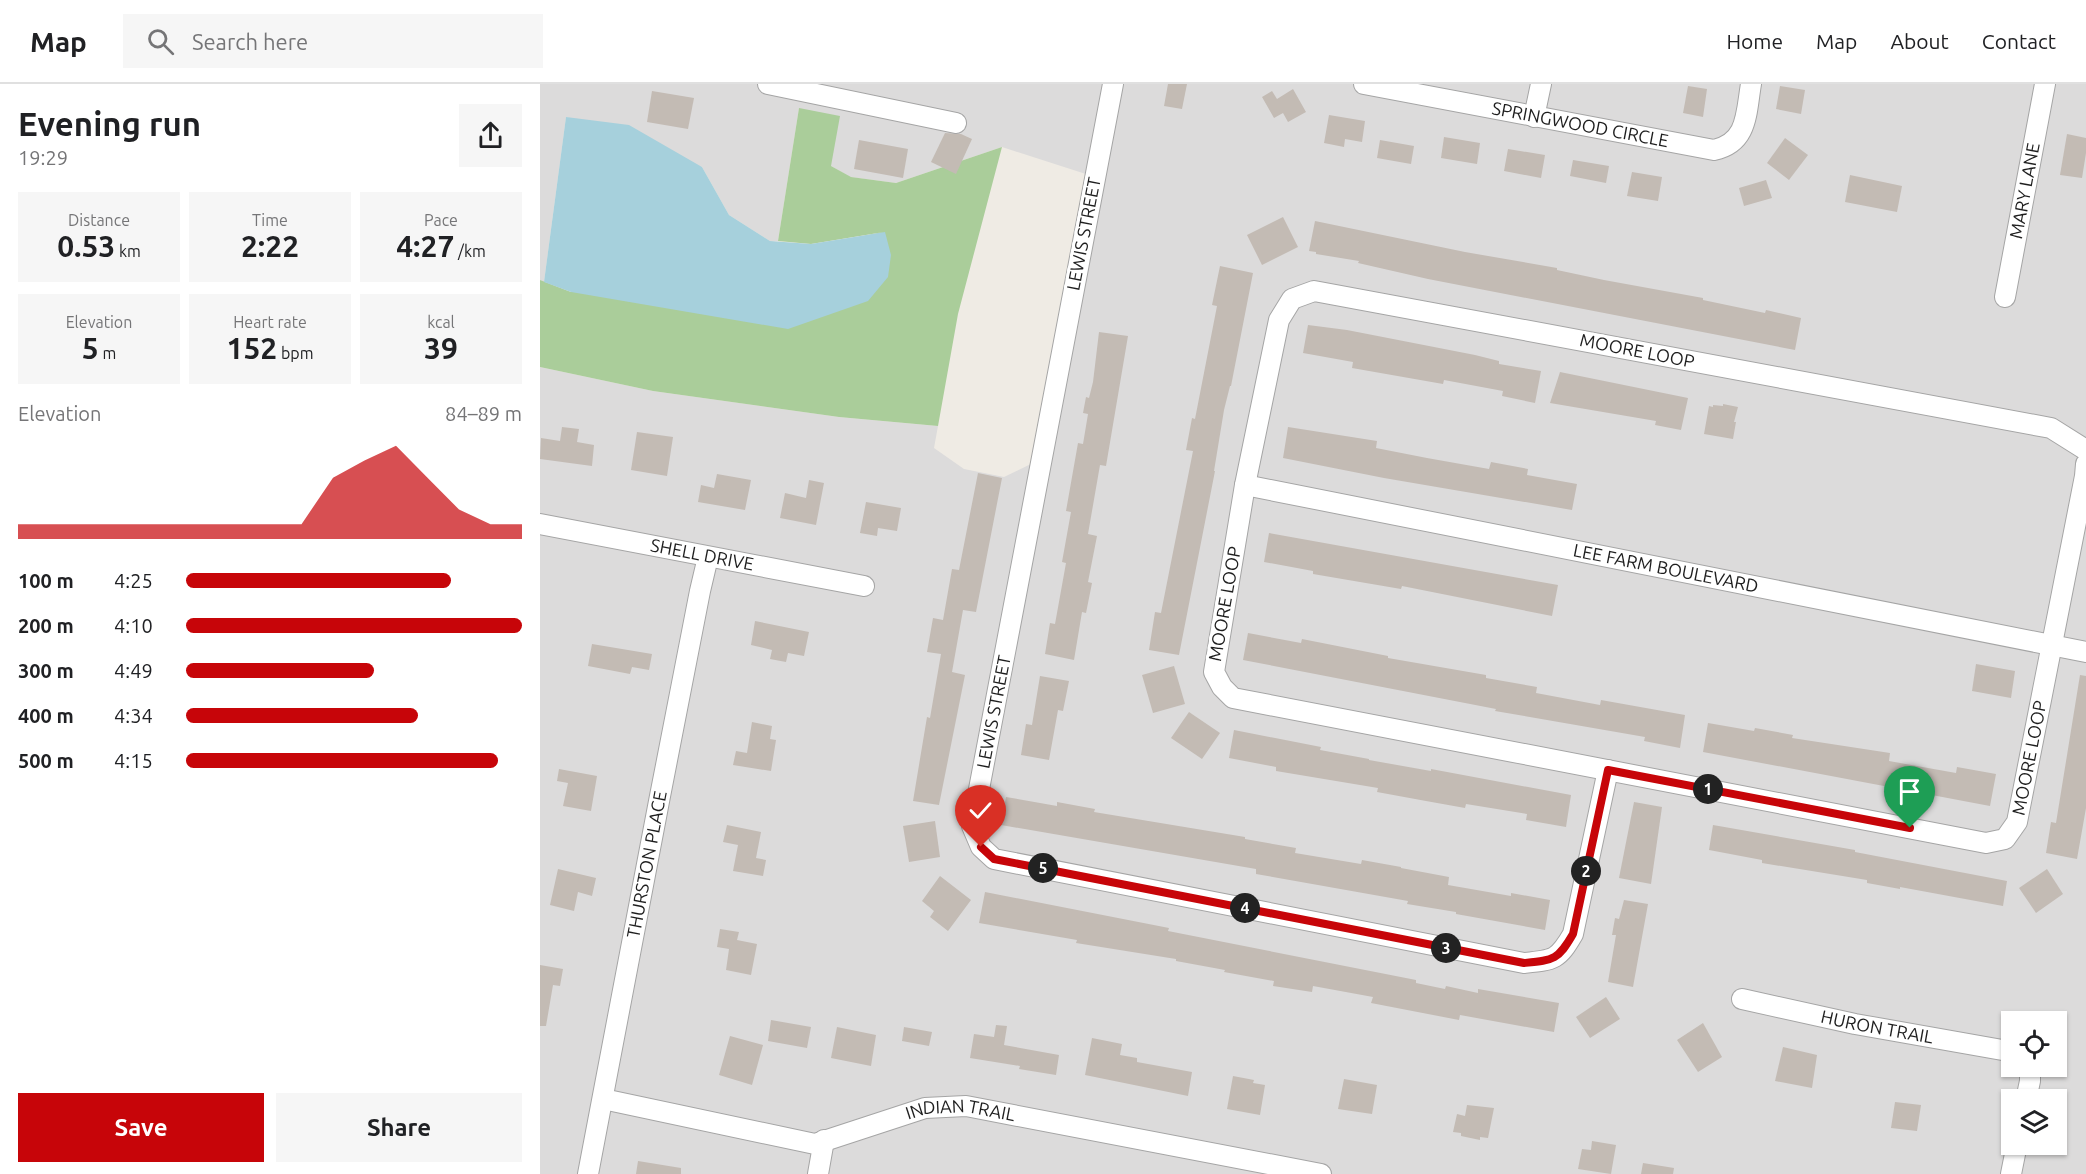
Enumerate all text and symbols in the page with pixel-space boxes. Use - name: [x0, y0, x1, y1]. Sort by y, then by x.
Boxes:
- search box: [123, 14, 543, 68]
- icon: search: [144, 25, 177, 58]
- text: Map: [30, 26, 87, 57]
- text: Search here: [192, 29, 308, 54]
- text: Home: [1726, 29, 1783, 53]
- text: Map: [1816, 29, 1857, 53]
- text: About: [1890, 29, 1949, 53]
- text: Contact: [1982, 29, 2056, 53]
- street label: SPRINGWOOD CIRCLE: [1490, 97, 1670, 150]
- button: share: [459, 104, 522, 167]
- text: Evening run: [18, 105, 201, 142]
- street label: MARY LANE: [2005, 141, 2043, 240]
- text: 19:29: [18, 146, 68, 169]
- street label: LEWIS STREET: [1062, 176, 1104, 292]
- text: Distance: [68, 211, 130, 229]
- text: Time: [252, 211, 288, 229]
- text: Pace: [424, 211, 458, 229]
- text: 0.53: [57, 229, 115, 263]
- text: 2:22: [241, 229, 299, 263]
- text: 4:27: [396, 229, 454, 263]
- text: km: [115, 242, 141, 260]
- text: /km: [454, 242, 486, 260]
- text: Elevation: [66, 313, 132, 331]
- text: Heart rate: [233, 313, 307, 331]
- text: kcal: [427, 313, 455, 331]
- street label: MOORE LOOP: [1578, 329, 1696, 371]
- text: 5: [82, 331, 99, 365]
- text: 152: [227, 331, 277, 365]
- text: 39: [424, 331, 458, 365]
- text: m: [99, 344, 116, 362]
- text: bpm: [277, 344, 313, 362]
- text: Elevation: [18, 402, 101, 425]
- text: 84–89 m: [445, 402, 522, 425]
- street label: SHELL DRIVE: [649, 534, 756, 574]
- street label: LEE FARM BOULEVARD: [1572, 539, 1760, 596]
- street label: MOORE LOOP: [1204, 545, 1244, 663]
- text: 100 m: [18, 569, 74, 592]
- text: 4:25: [114, 569, 153, 592]
- text: 200 m: [18, 614, 74, 637]
- text: 4:10: [114, 614, 153, 637]
- street label: LEWIS STREET: [972, 654, 1014, 770]
- text: 300 m: [18, 659, 74, 682]
- text: 4:49: [114, 659, 153, 682]
- street label: MOORE LOOP: [2008, 698, 2050, 817]
- text: 400 m: [18, 704, 74, 727]
- text: 4:34: [114, 704, 153, 727]
- text: 500 m: [18, 749, 74, 772]
- text: 4:15: [114, 749, 153, 772]
- pin: [1884, 766, 1935, 828]
- pin: 1: [1693, 774, 1723, 804]
- icon: arrive: [1893, 775, 1926, 808]
- text: 1: [1703, 780, 1713, 798]
- pin: [955, 785, 1006, 847]
- street label: THURSTON PLACE: [622, 789, 670, 940]
- icon: check: [964, 794, 997, 827]
- pin: 5: [1028, 853, 1058, 883]
- pin: 2: [1571, 856, 1601, 886]
- text: 5: [1038, 859, 1048, 877]
- text: 2: [1581, 862, 1591, 880]
- pin: 4: [1230, 893, 1260, 923]
- text: 4: [1240, 899, 1250, 917]
- pin: 3: [1431, 933, 1461, 963]
- text: 3: [1441, 939, 1451, 957]
- street label: HURON TRAIL: [1819, 1006, 1935, 1047]
- map controls: [2001, 1011, 2067, 1155]
- button: locate: [2001, 1011, 2067, 1077]
- button: layers: [2001, 1089, 2067, 1155]
- button: Save: [18, 1093, 264, 1162]
- button: Share: [276, 1093, 522, 1162]
- street label: INDIAN TRAIL: [903, 1095, 1017, 1124]

